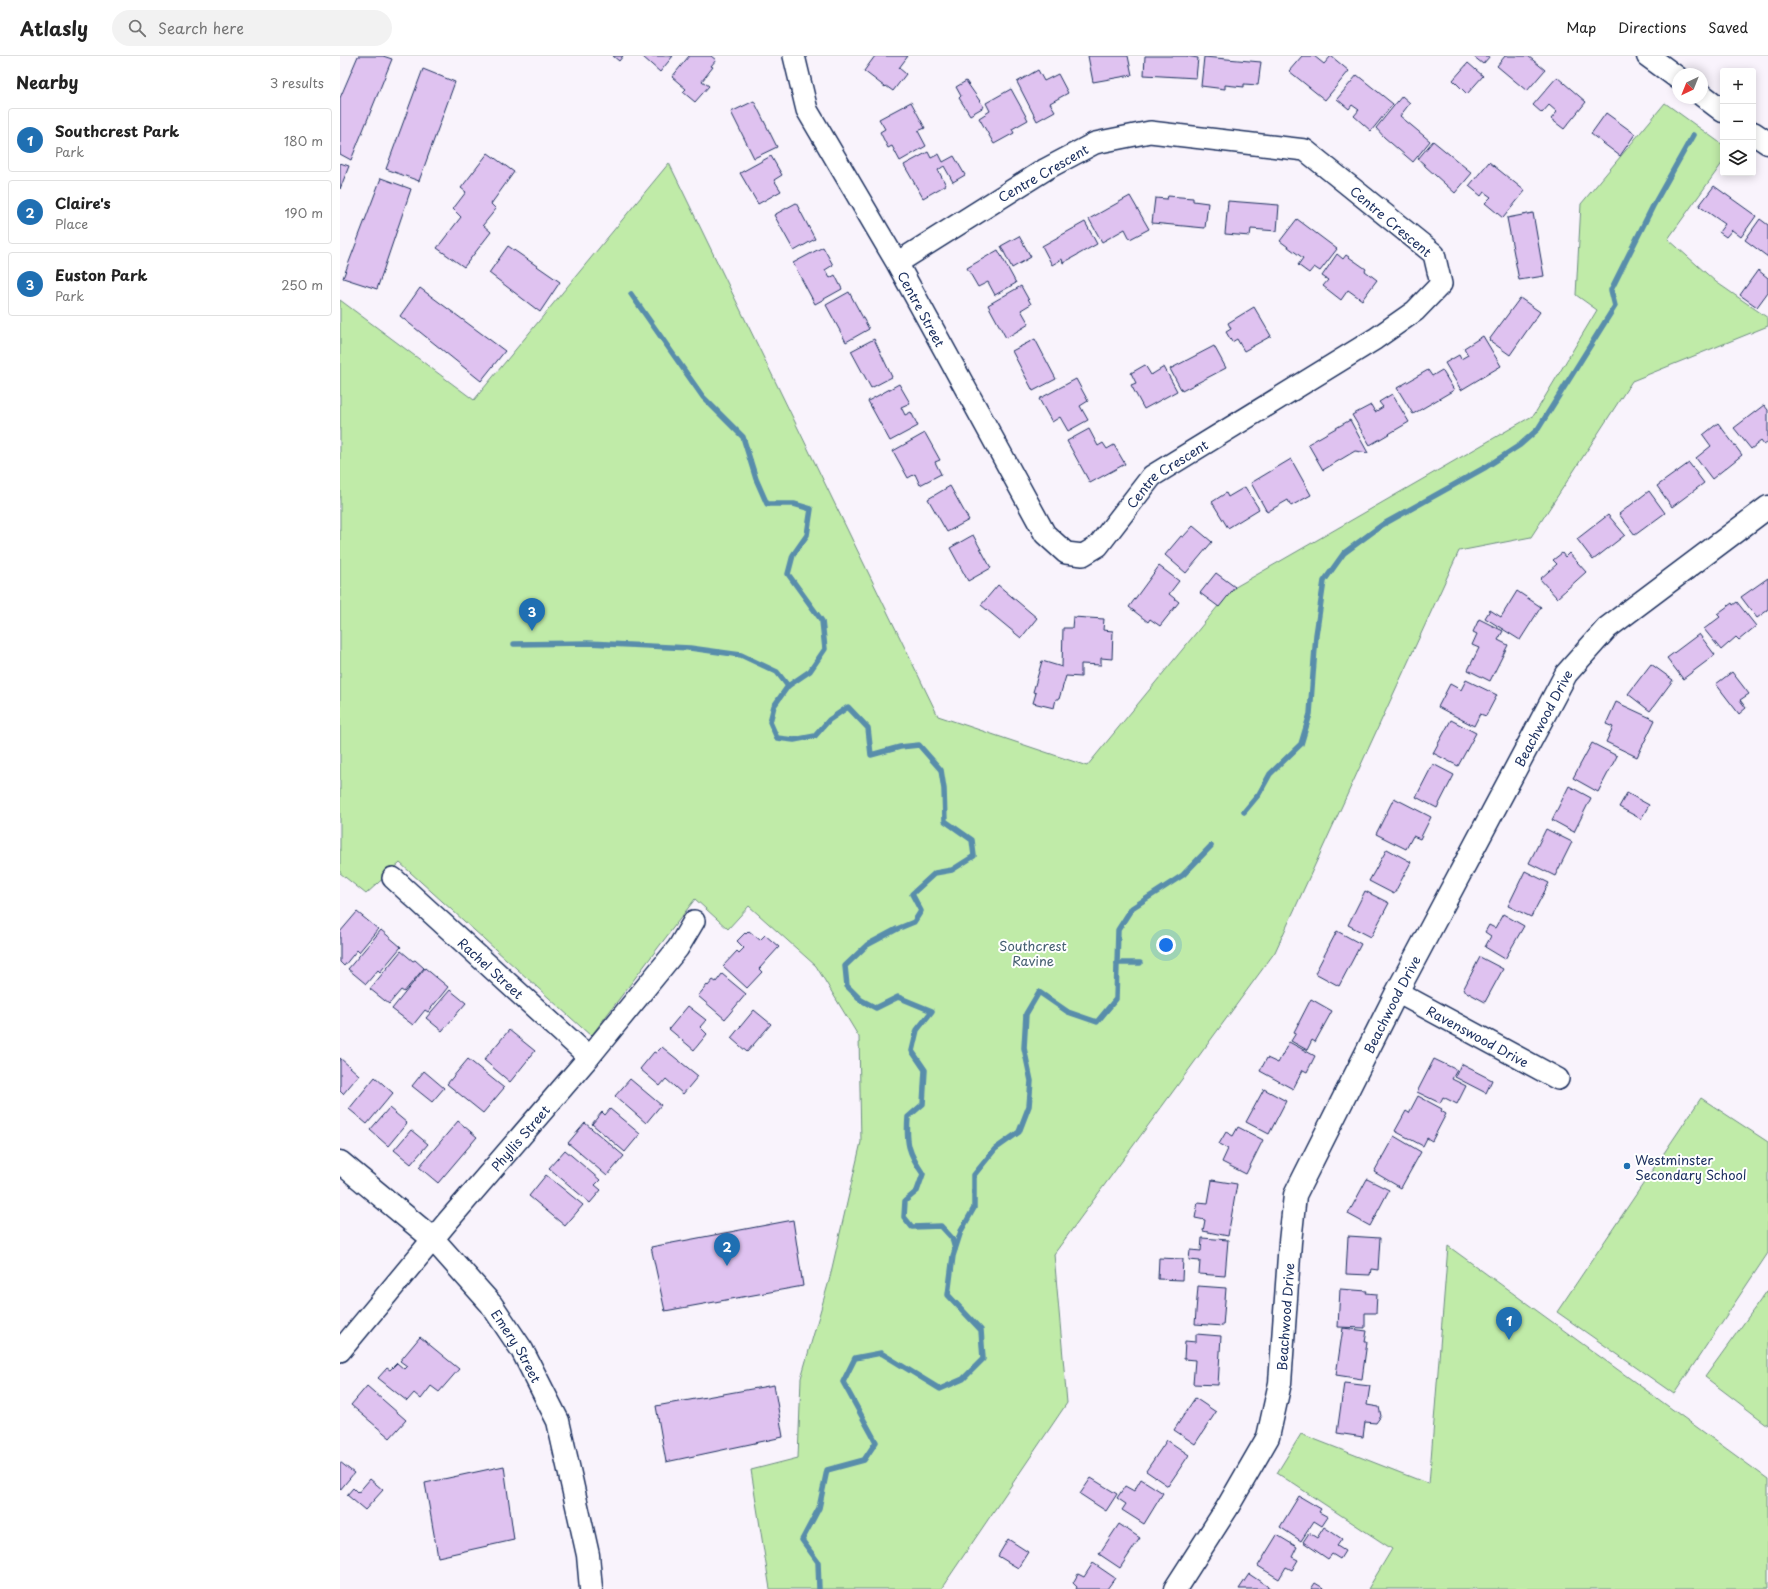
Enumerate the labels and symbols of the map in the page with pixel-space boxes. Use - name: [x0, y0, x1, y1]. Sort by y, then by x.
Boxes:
- north arrow: [1672, 68, 1708, 104]
- street label: Centre Crescent: [994, 139, 1092, 207]
- street label: Centre Crescent: [1346, 181, 1436, 261]
- street label: Centre Street: [894, 267, 950, 350]
- street label: Centre Crescent: [1121, 435, 1211, 512]
- pin: 3: [519, 598, 545, 631]
- street label: Beachwood Drive: [1509, 664, 1576, 770]
- street label: Rachel Street: [454, 933, 528, 1003]
- your location: [1156, 935, 1176, 955]
- park label: Southcrest Ravine: [999, 936, 1067, 970]
- street label: Beachwood Drive: [1358, 952, 1424, 1056]
- street label: Ravenswood Drive: [1423, 1000, 1533, 1071]
- street label: Phyllis Street: [486, 1100, 554, 1175]
- place label: Westminster Secondary School: [1635, 1150, 1747, 1184]
- marker: Westminster Secondary School: [1622, 1161, 1632, 1171]
- pin: 2: [714, 1233, 740, 1266]
- street label: Beachwood Drive: [1271, 1262, 1298, 1371]
- street label: Emery Street: [487, 1305, 546, 1386]
- pin: 1: [1496, 1307, 1522, 1340]

